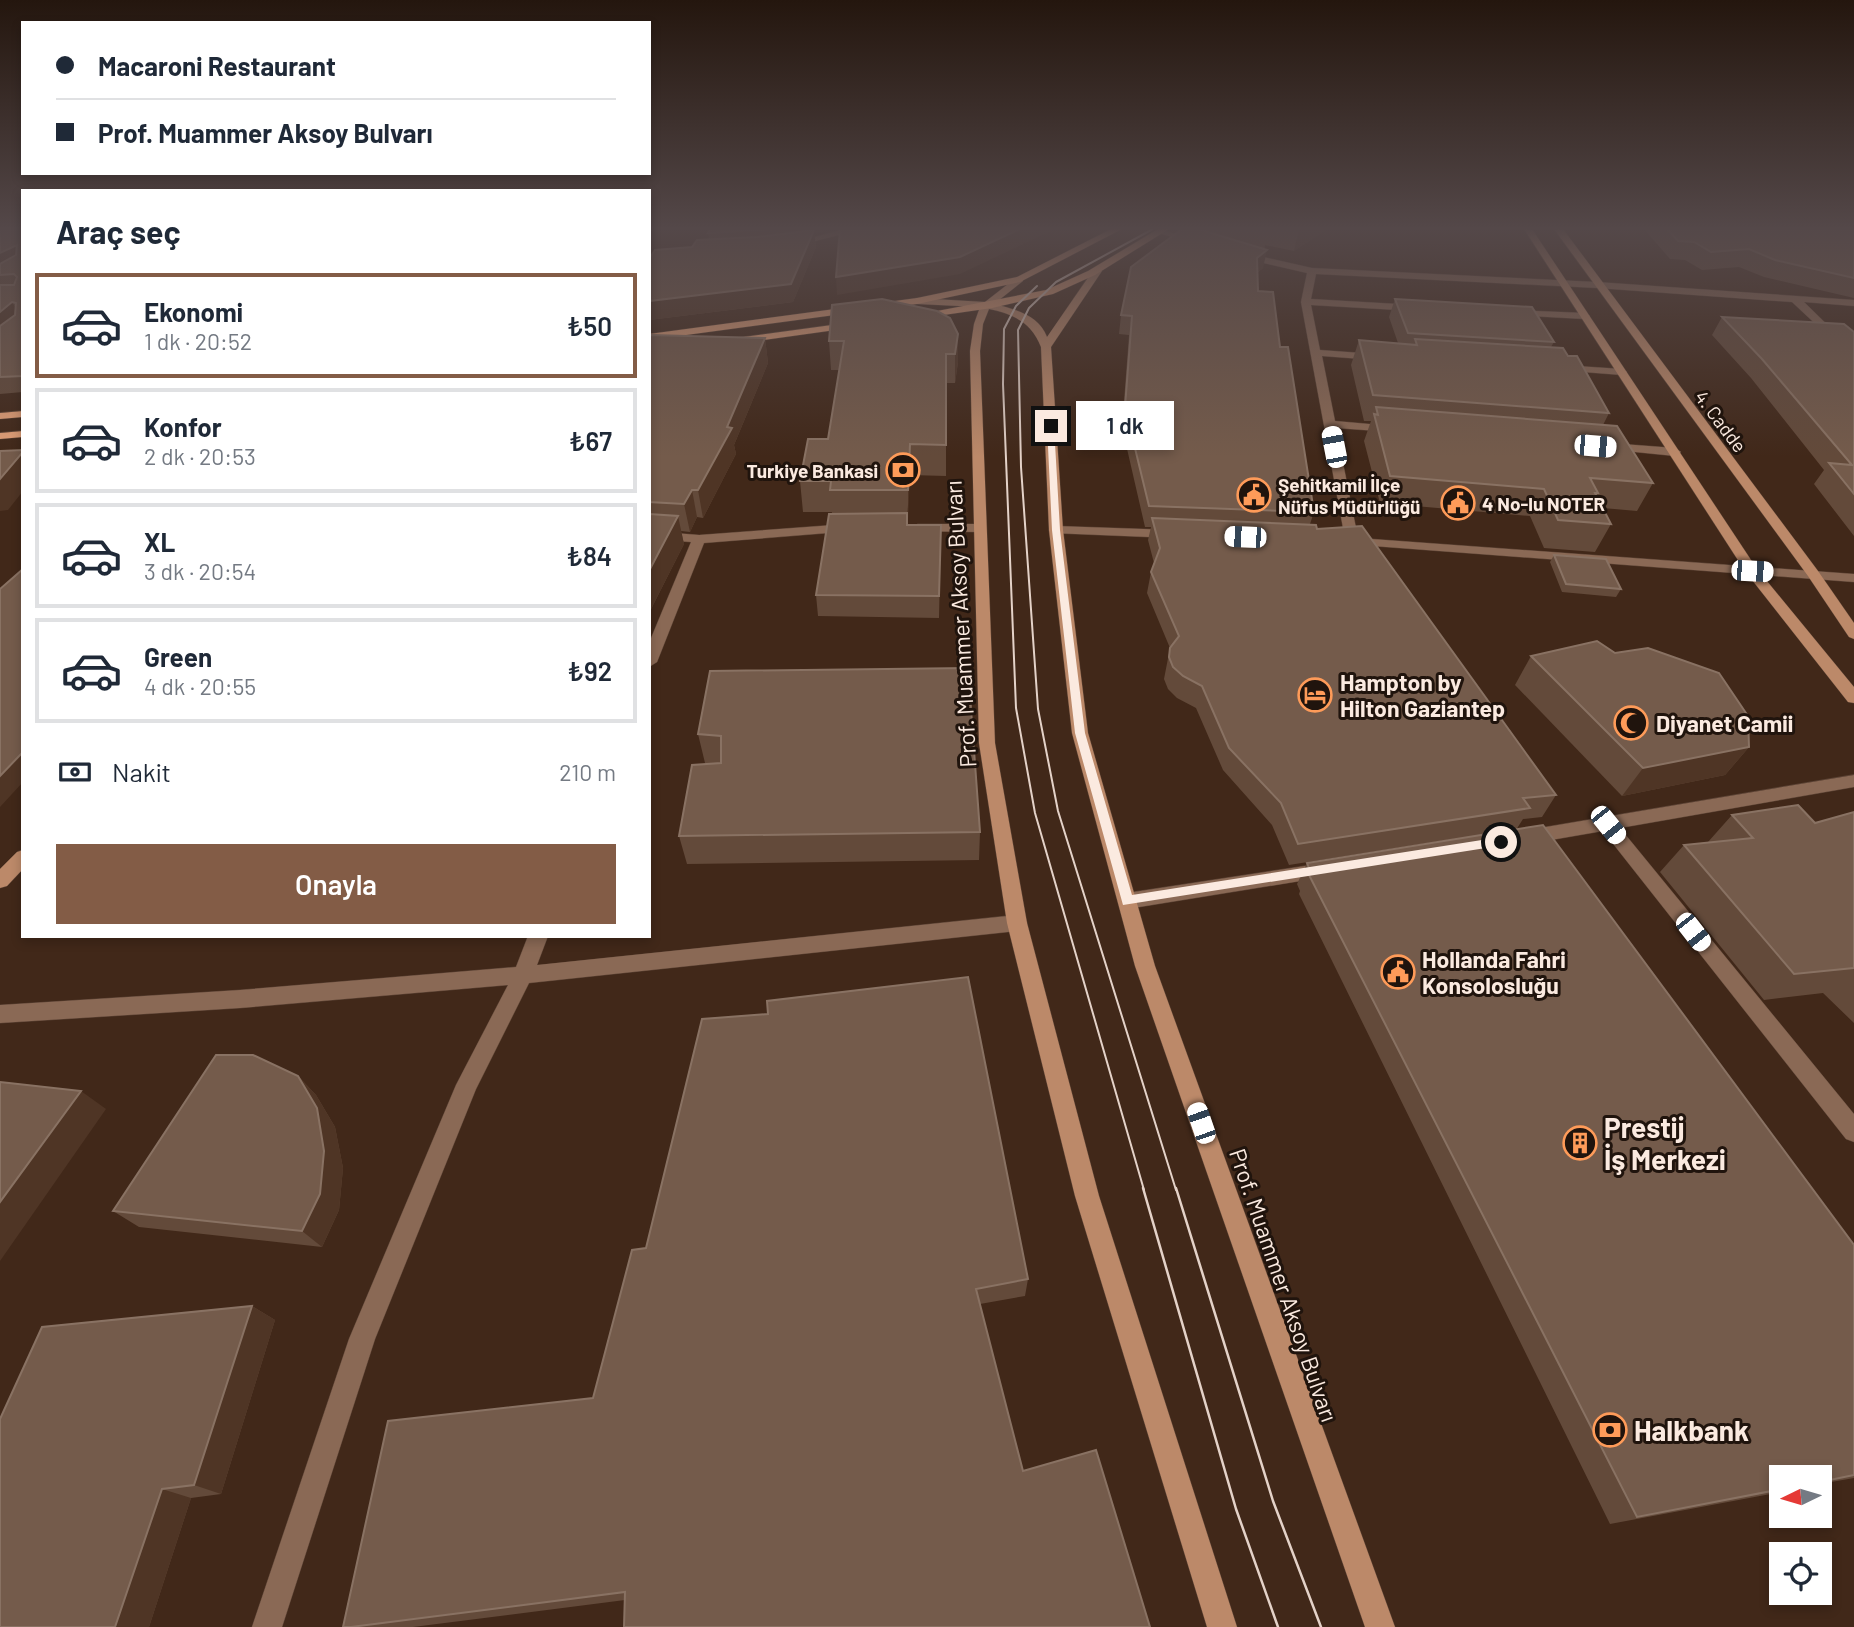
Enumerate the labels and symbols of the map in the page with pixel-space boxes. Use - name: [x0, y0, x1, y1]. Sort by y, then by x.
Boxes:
- street label: 4. Cadde: [1690, 386, 1752, 456]
- callout: 1 dk: [1076, 402, 1174, 450]
- route end: [1035, 410, 1067, 442]
- car: [1320, 424, 1349, 470]
- car: [1574, 434, 1617, 458]
- bank icon: Turkiye Bankasi: [884, 451, 922, 489]
- place label: Turkiye Bankasi: [746, 459, 878, 482]
- place label: Şehitkamil İlçe Nüfus Müdürlüğü: [1278, 473, 1420, 518]
- public building icon: Şehitkamil İlçe Nüfus Müdürlüğü: [1235, 476, 1273, 514]
- street label: Prof. Muammer Aksoy Bulvarı: [939, 480, 981, 768]
- public building icon: 4 No-lu NOTER: [1439, 484, 1477, 522]
- place label: 4 No-lu NOTER: [1482, 492, 1605, 515]
- car: [1224, 526, 1267, 548]
- car: [1731, 559, 1774, 583]
- place label: Hampton by Hilton Gaziantep: [1340, 668, 1505, 722]
- hotel icon: Hampton by Hilton Gaziantep: [1296, 676, 1334, 714]
- mosque icon: Diyanet Camii: [1612, 704, 1650, 742]
- place label: Diyanet Camii: [1656, 709, 1793, 737]
- car: [1587, 802, 1630, 848]
- route start: [1485, 826, 1517, 858]
- car: [1672, 909, 1715, 955]
- place label: Hollanda Fahri Konsolosluğu: [1422, 945, 1566, 999]
- public building icon: Hollanda Fahri Konsolosluğu: [1379, 953, 1417, 991]
- car: [1185, 1100, 1218, 1146]
- place label: Prestij İş Merkezi: [1604, 1110, 1726, 1176]
- building icon: Prestij İş Merkezi: [1561, 1124, 1599, 1162]
- street label: Prof. Muammer Aksoy Bulvarı: [1224, 1145, 1344, 1425]
- bank icon: Halkbank: [1591, 1411, 1629, 1449]
- place label: Halkbank: [1634, 1413, 1749, 1447]
- north arrow: [1769, 1465, 1832, 1528]

